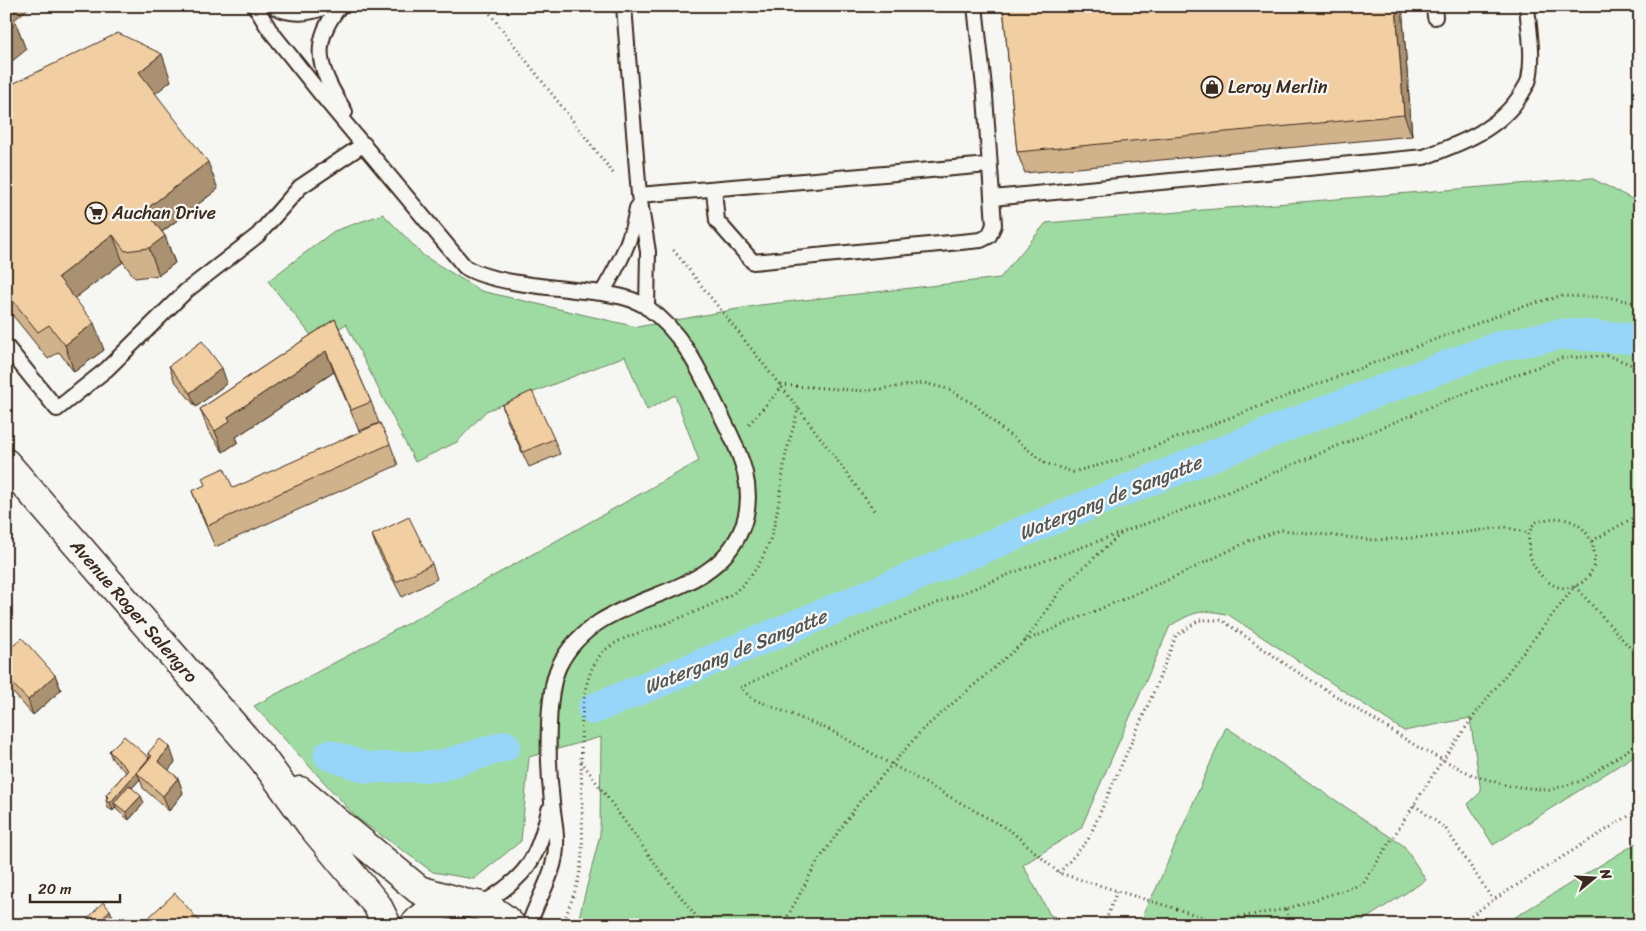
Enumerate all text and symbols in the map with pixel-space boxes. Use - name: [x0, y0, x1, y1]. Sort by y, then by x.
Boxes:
- place label: Leroy Merlin: [1228, 71, 1328, 103]
- shop icon: Leroy Merlin: [1200, 75, 1224, 99]
- place label: Auchan Drive: [111, 197, 216, 229]
- supermarket icon: Auchan Drive: [84, 201, 108, 225]
- water label: Watergang de Sangatte: [1014, 445, 1209, 549]
- street label: Avenue Roger Salengro: [61, 531, 206, 690]
- water label: Watergang de Sangatte: [639, 599, 834, 703]
- north arrow: [1568, 854, 1618, 904]
- text: N: [1592, 865, 1619, 883]
- scale bar: [30, 871, 120, 903]
- text: 20 m: [38, 876, 72, 902]

